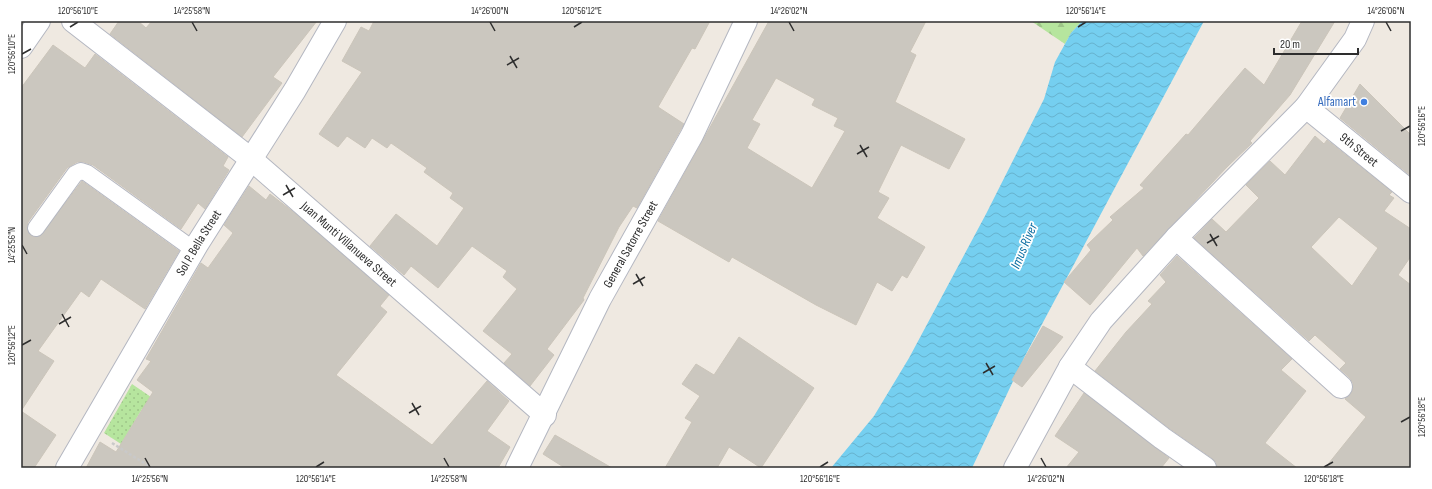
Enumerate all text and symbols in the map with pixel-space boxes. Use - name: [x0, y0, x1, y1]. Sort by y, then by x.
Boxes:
- text: 120°56'10"E: [58, 5, 98, 17]
- text: 14°25'58"N: [174, 5, 210, 17]
- text: 14°26'00"N: [471, 5, 509, 17]
- text: 120°56'12"E: [562, 5, 602, 17]
- text: 14°26'02"N: [771, 5, 807, 17]
- text: 120°56'14"E: [1066, 5, 1106, 17]
- text: 14°26'06"N: [1367, 5, 1405, 17]
- scale bar: [1274, 30, 1358, 56]
- text: 120°56'10"E: [6, 34, 18, 74]
- text: 20 m: [1280, 37, 1300, 52]
- place label: Alfamart: [1317, 94, 1356, 110]
- marker: Alfamart: [1359, 97, 1369, 107]
- text: 120°56'16"E: [1416, 106, 1428, 146]
- street label: 9th Street: [1336, 129, 1381, 170]
- street label: Juan Munti Villanueva Street: [297, 198, 400, 290]
- street label: General Satorre Street: [600, 198, 662, 291]
- street label: Sol P. Bella Street: [173, 207, 225, 279]
- water label: Imus River: [1007, 220, 1042, 271]
- text: 14°25'56"N: [6, 227, 18, 263]
- text: 120°56'12"E: [6, 325, 18, 365]
- text: 120°56'18"E: [1416, 397, 1428, 437]
- text: 14°25'56"N: [132, 473, 168, 485]
- text: 120°56'14"E: [296, 473, 336, 485]
- text: 14°25'58"N: [431, 473, 467, 485]
- text: 120°56'16"E: [800, 473, 840, 485]
- text: 14°26'02"N: [1028, 473, 1064, 485]
- text: 120°56'18"E: [1304, 473, 1344, 485]

